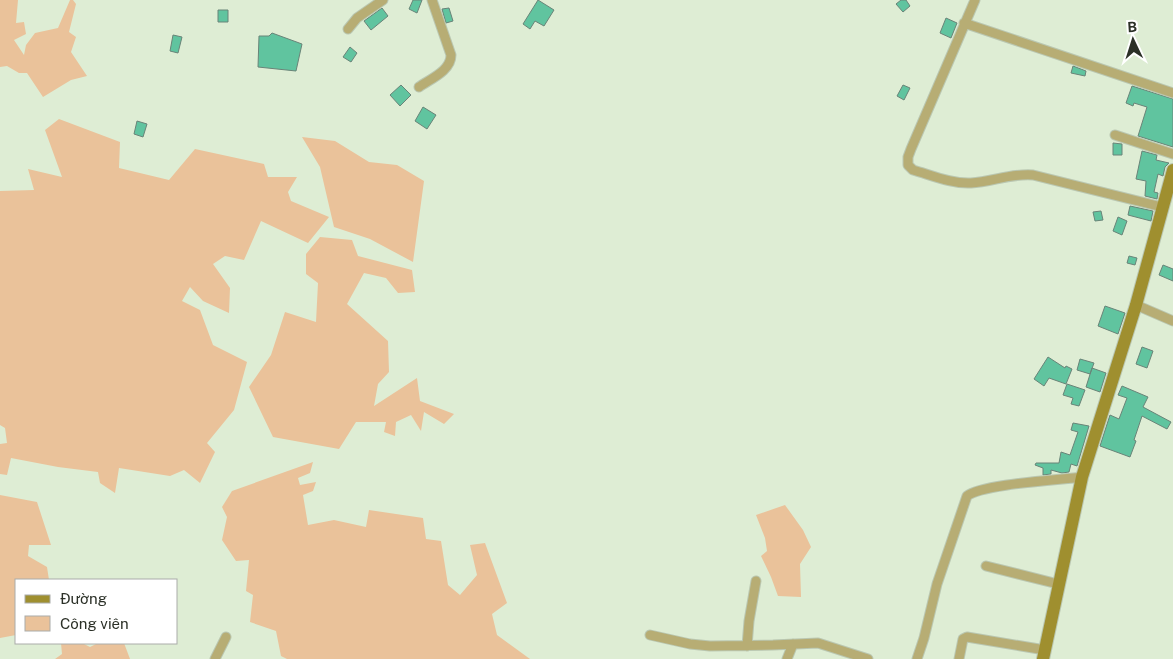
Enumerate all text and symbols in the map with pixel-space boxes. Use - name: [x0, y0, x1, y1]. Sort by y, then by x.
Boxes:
- north arrow: [1108, 15, 1158, 65]
- text: B: [1127, 19, 1137, 35]
- legend: [15, 579, 178, 644]
- text: Đường: [60, 590, 107, 607]
- text: Công viên: [60, 615, 129, 632]

